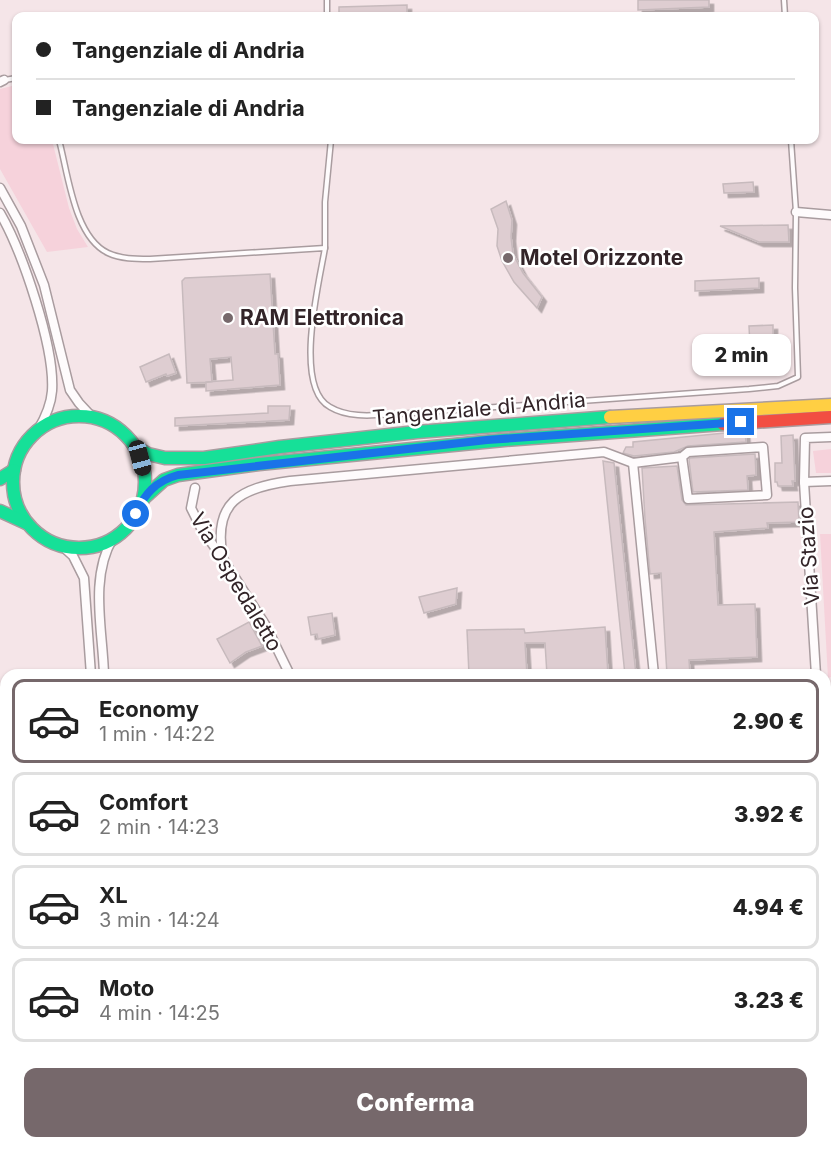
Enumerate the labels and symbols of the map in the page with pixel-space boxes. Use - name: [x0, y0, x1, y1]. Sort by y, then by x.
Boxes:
- place label: Motel Orizzonte: [520, 245, 683, 270]
- marker: Motel Orizzonte: [501, 251, 515, 265]
- place label: RAM Elettronica: [240, 305, 404, 330]
- marker: RAM Elettronica: [221, 311, 235, 325]
- callout: 2 min: [692, 335, 790, 377]
- street label: Tangenziale di Andria: [371, 387, 587, 430]
- route end: [727, 408, 754, 435]
- car: [127, 438, 153, 478]
- route start: [122, 500, 149, 527]
- street label: Via Stazio: [793, 506, 824, 606]
- street label: Via Ospedaletto: [185, 508, 288, 656]

